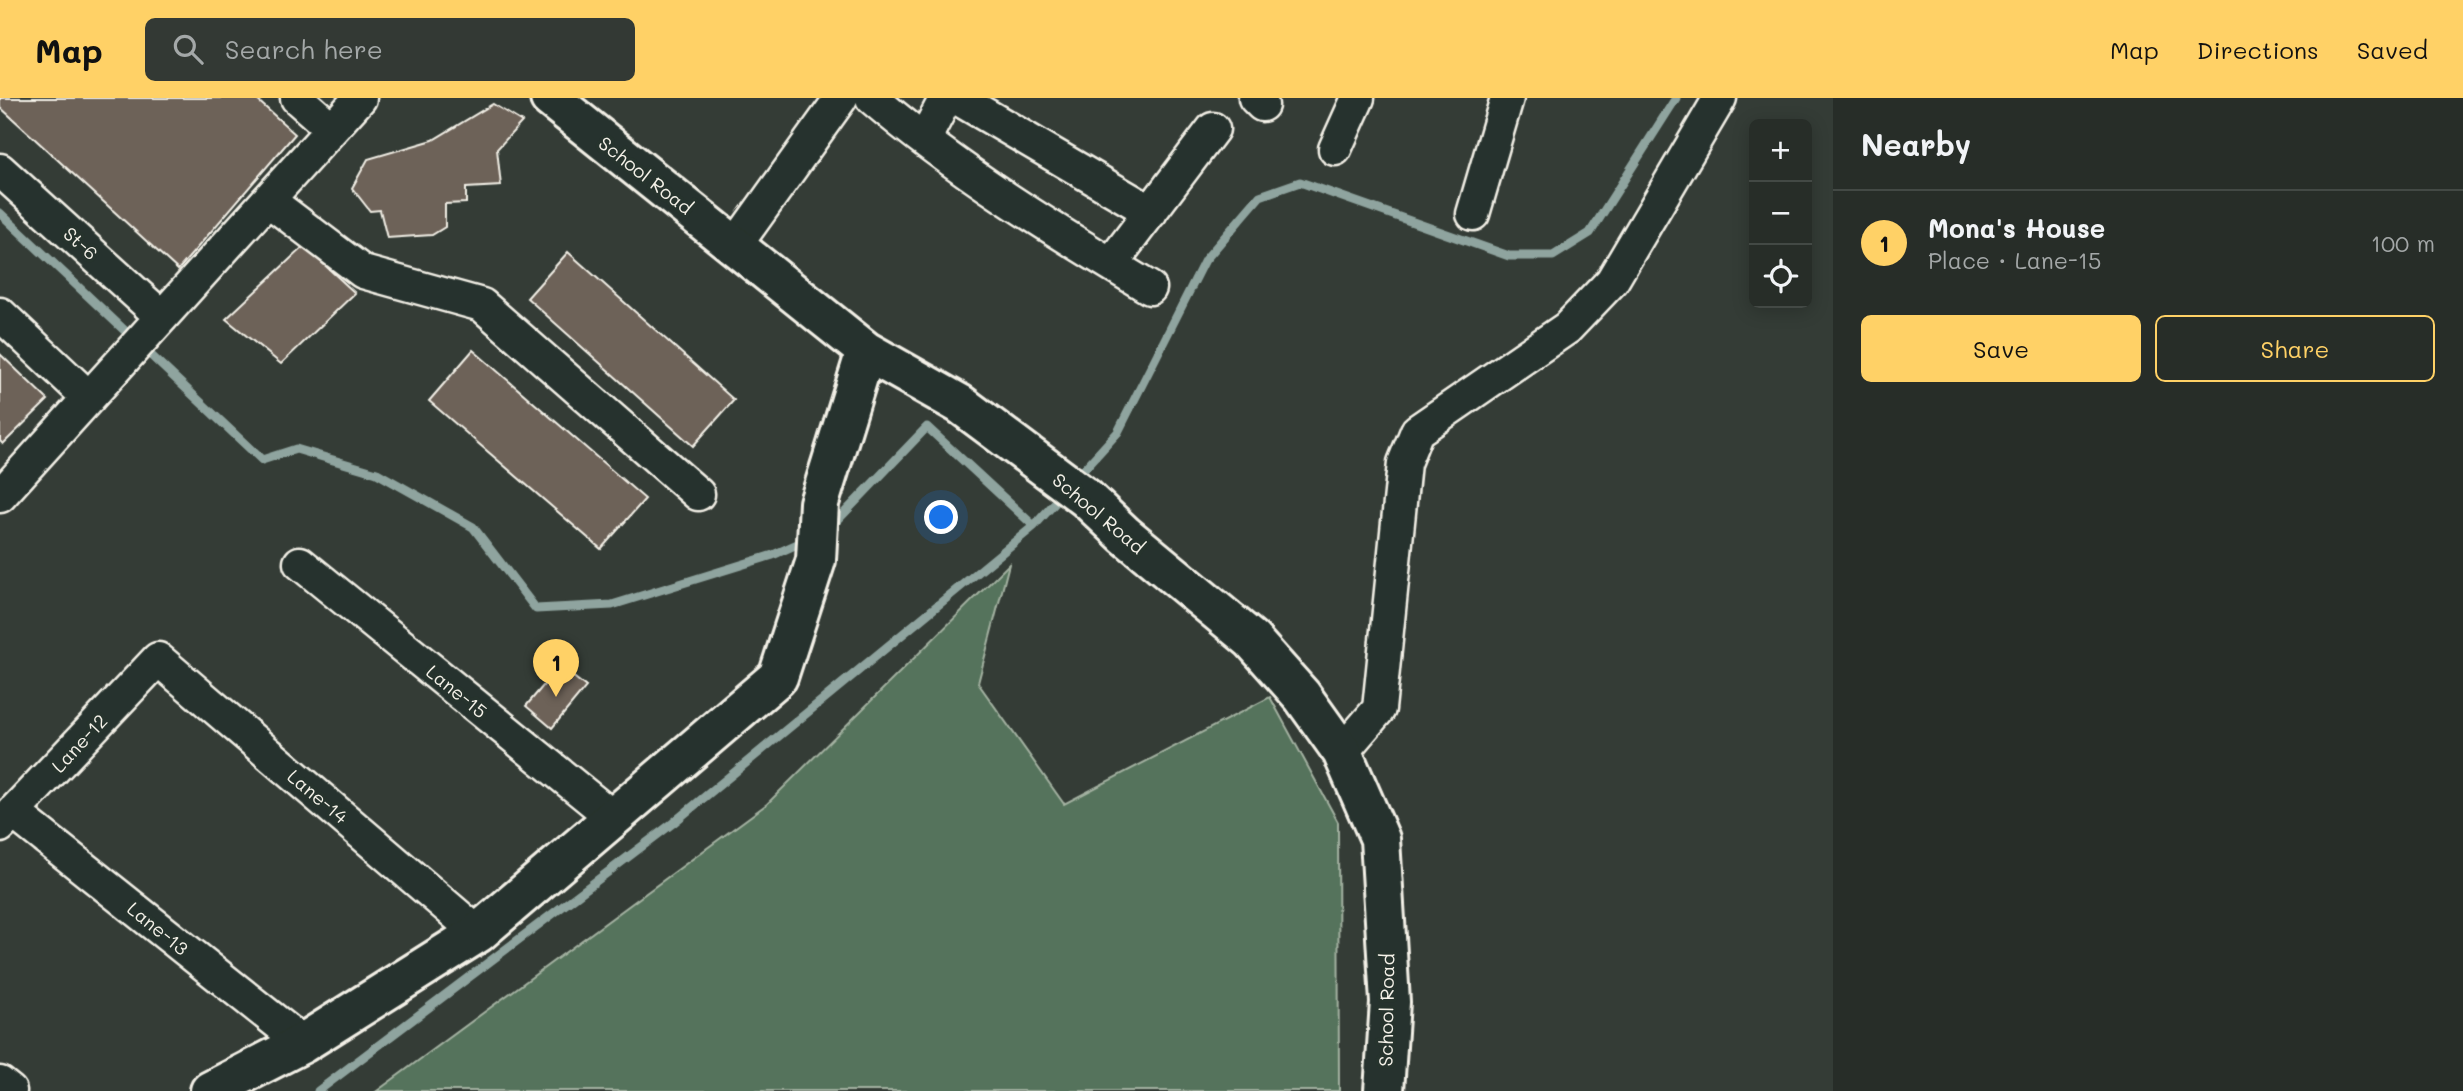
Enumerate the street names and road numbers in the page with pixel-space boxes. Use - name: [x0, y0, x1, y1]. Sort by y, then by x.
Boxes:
- street label: School Road: [594, 130, 698, 220]
- street label: St-6: [58, 221, 104, 265]
- street label: School Road: [1048, 467, 1150, 559]
- street label: Lane-15: [421, 659, 493, 723]
- street label: Lane-12: [46, 708, 112, 778]
- street label: Lane-14: [282, 763, 354, 829]
- street label: Lane-13: [122, 896, 194, 960]
- street label: School Road: [1373, 953, 1399, 1067]

